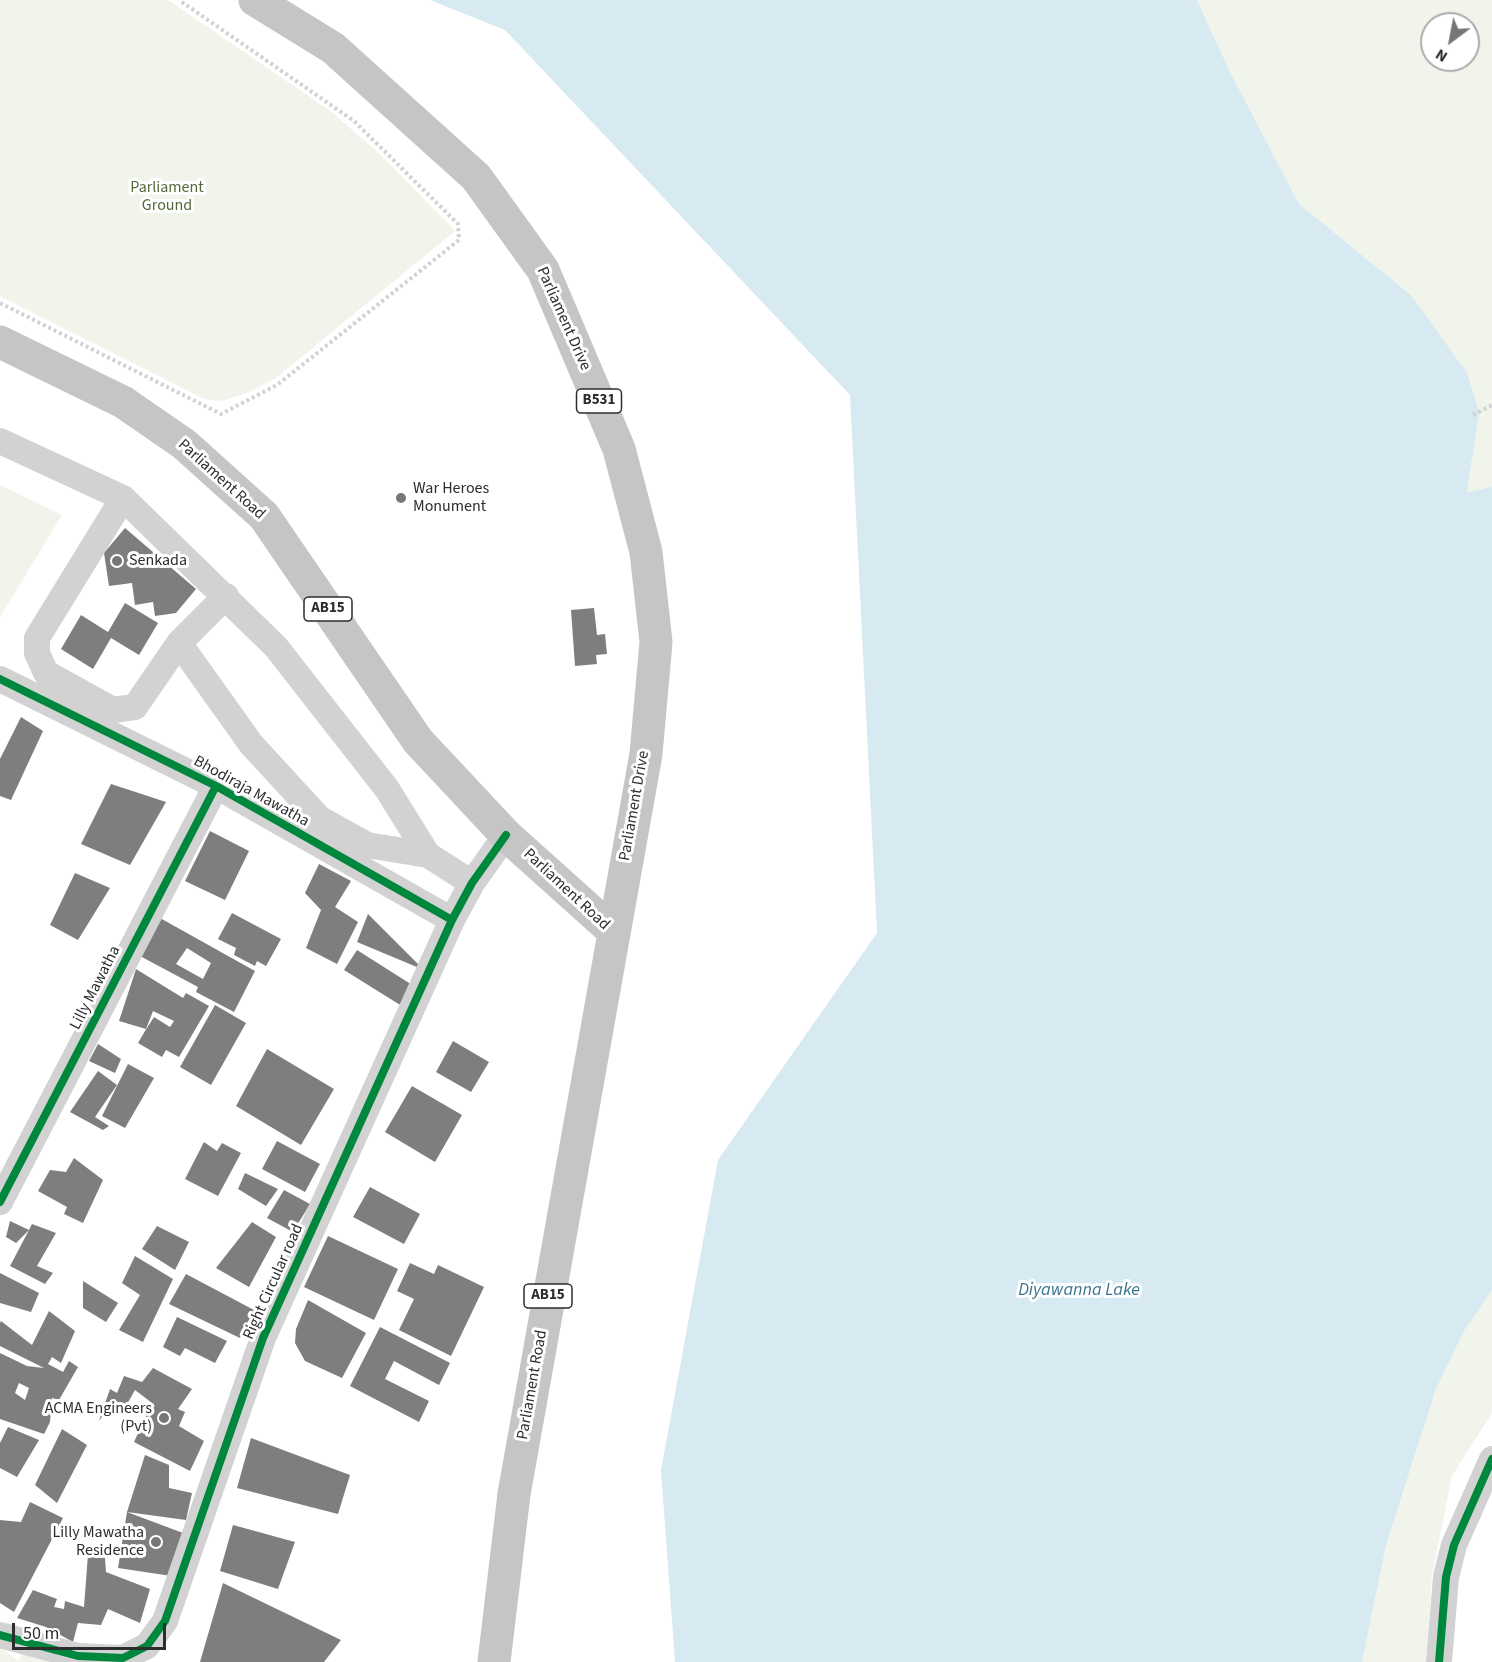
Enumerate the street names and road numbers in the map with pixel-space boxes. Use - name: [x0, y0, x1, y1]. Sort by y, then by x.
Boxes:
- street label: Parliament Drive: [532, 264, 594, 374]
- road number: B531: [576, 389, 622, 413]
- street label: Parliament Road: [173, 436, 269, 524]
- road number: AB15: [304, 597, 352, 621]
- street label: Parliament Drive: [616, 750, 654, 862]
- street label: Bhodiraja Mawatha: [190, 752, 312, 832]
- street label: Parliament Road: [519, 845, 613, 935]
- street label: Lilly Mawatha: [67, 943, 125, 1033]
- street label: Right Circular road: [240, 1221, 308, 1343]
- road number: AB15: [524, 1284, 572, 1308]
- street label: Parliament Road: [514, 1329, 552, 1441]

